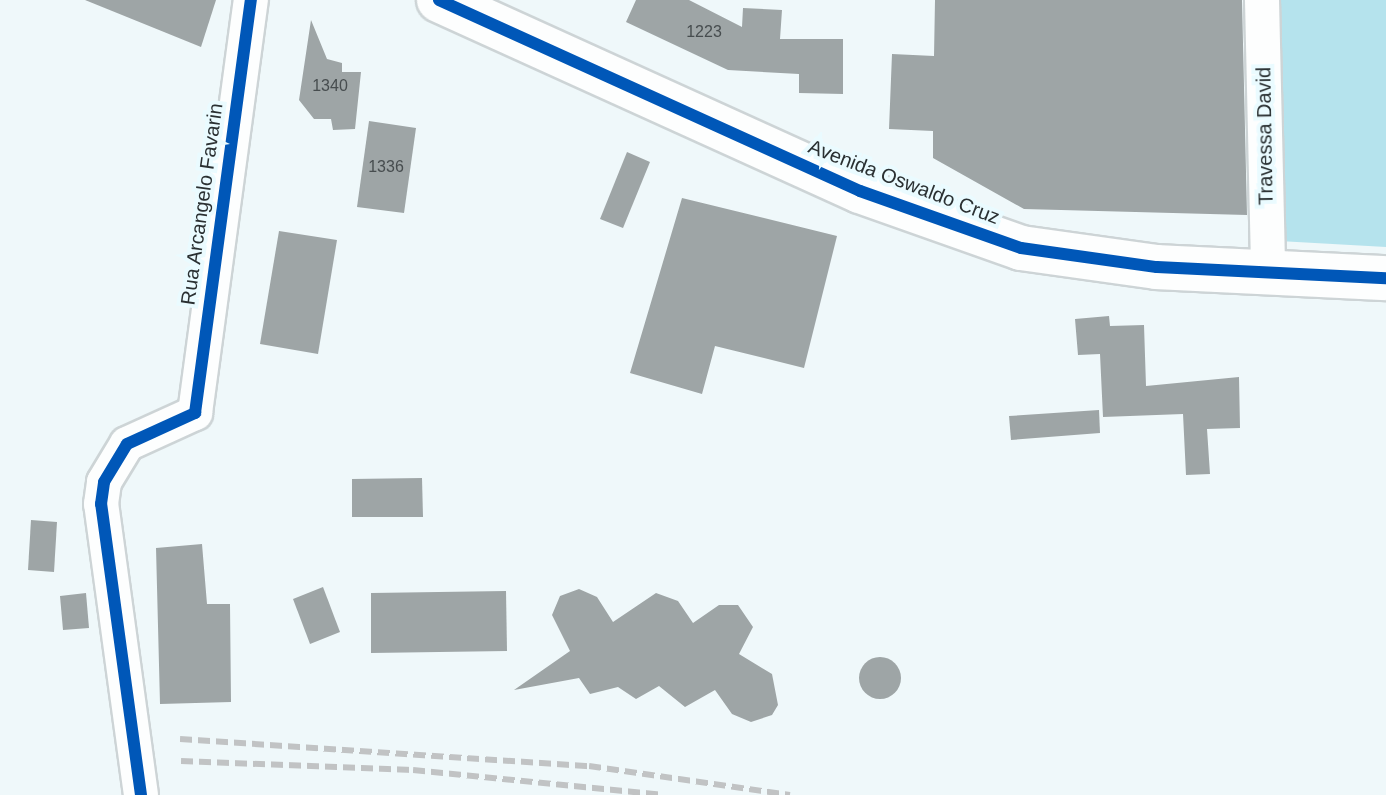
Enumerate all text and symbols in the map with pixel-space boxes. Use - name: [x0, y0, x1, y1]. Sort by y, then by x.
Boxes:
- house number: 1223: [686, 22, 722, 42]
- street label: Travessa David: [1252, 67, 1278, 205]
- house number: 1340: [312, 76, 348, 96]
- street label: Rua Arcangelo Favarin: [176, 101, 228, 307]
- street label: Avenida Oswaldo Cruz: [805, 134, 1003, 230]
- house number: 1336: [368, 157, 404, 177]

